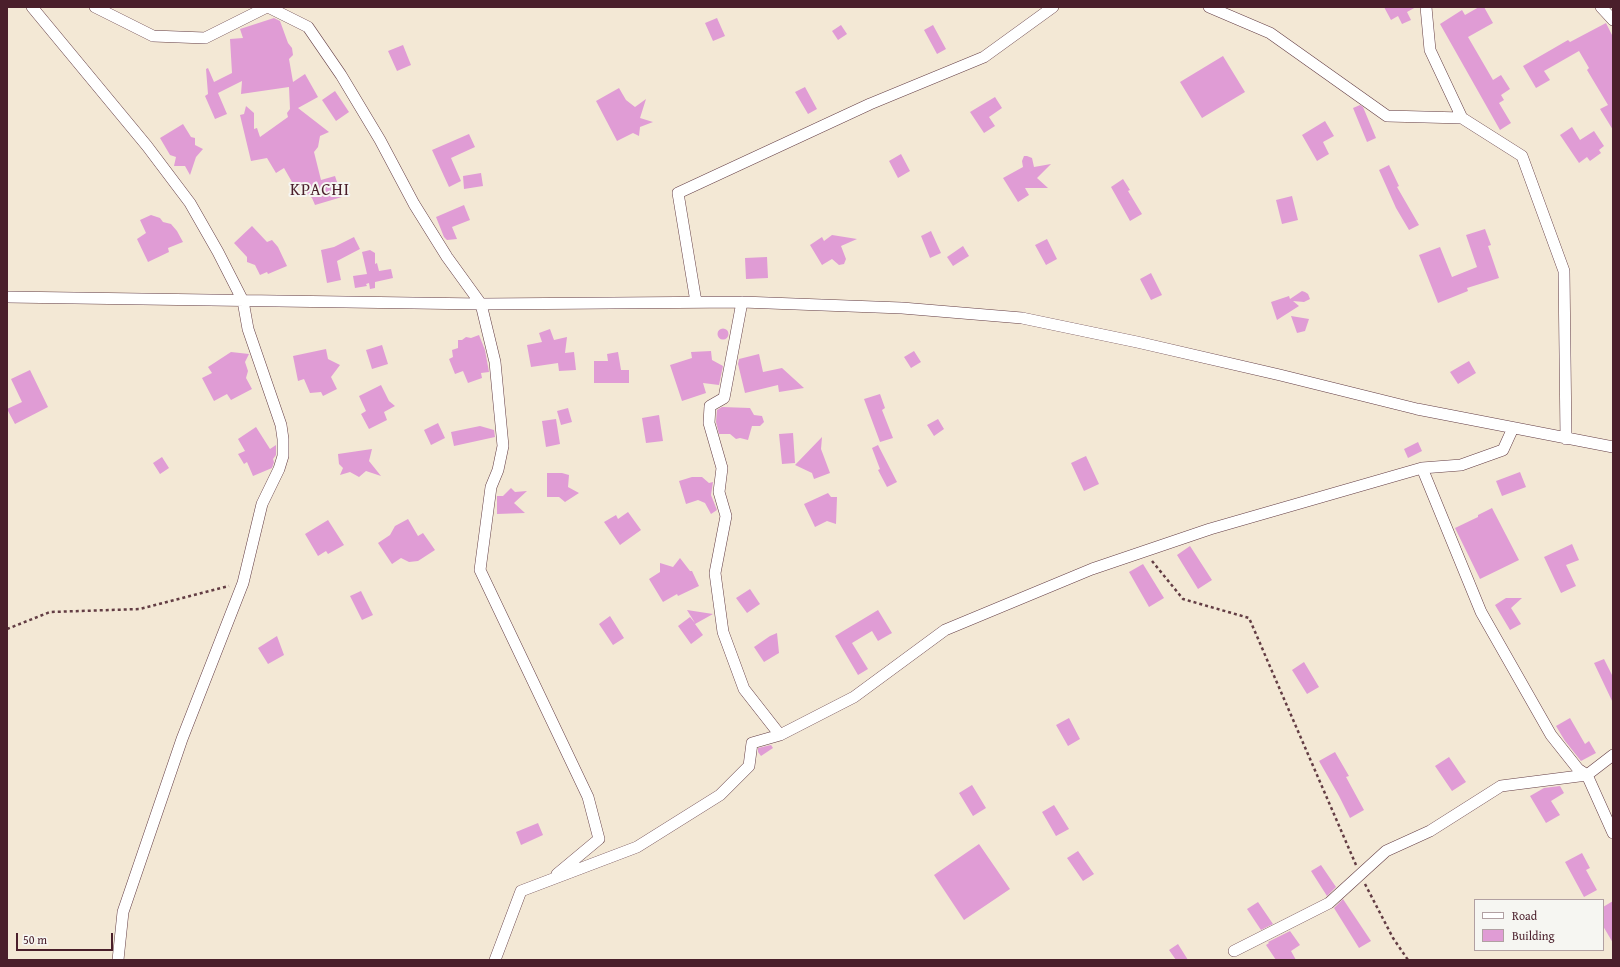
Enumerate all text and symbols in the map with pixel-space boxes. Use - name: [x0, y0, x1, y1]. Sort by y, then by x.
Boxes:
- district label: KPACHI: [290, 181, 350, 201]
- legend: [1474, 899, 1604, 951]
- text: Road: [1512, 907, 1537, 924]
- scale bar: [18, 925, 115, 951]
- text: Building: [1512, 927, 1555, 944]
- text: 50 m: [23, 931, 47, 948]

